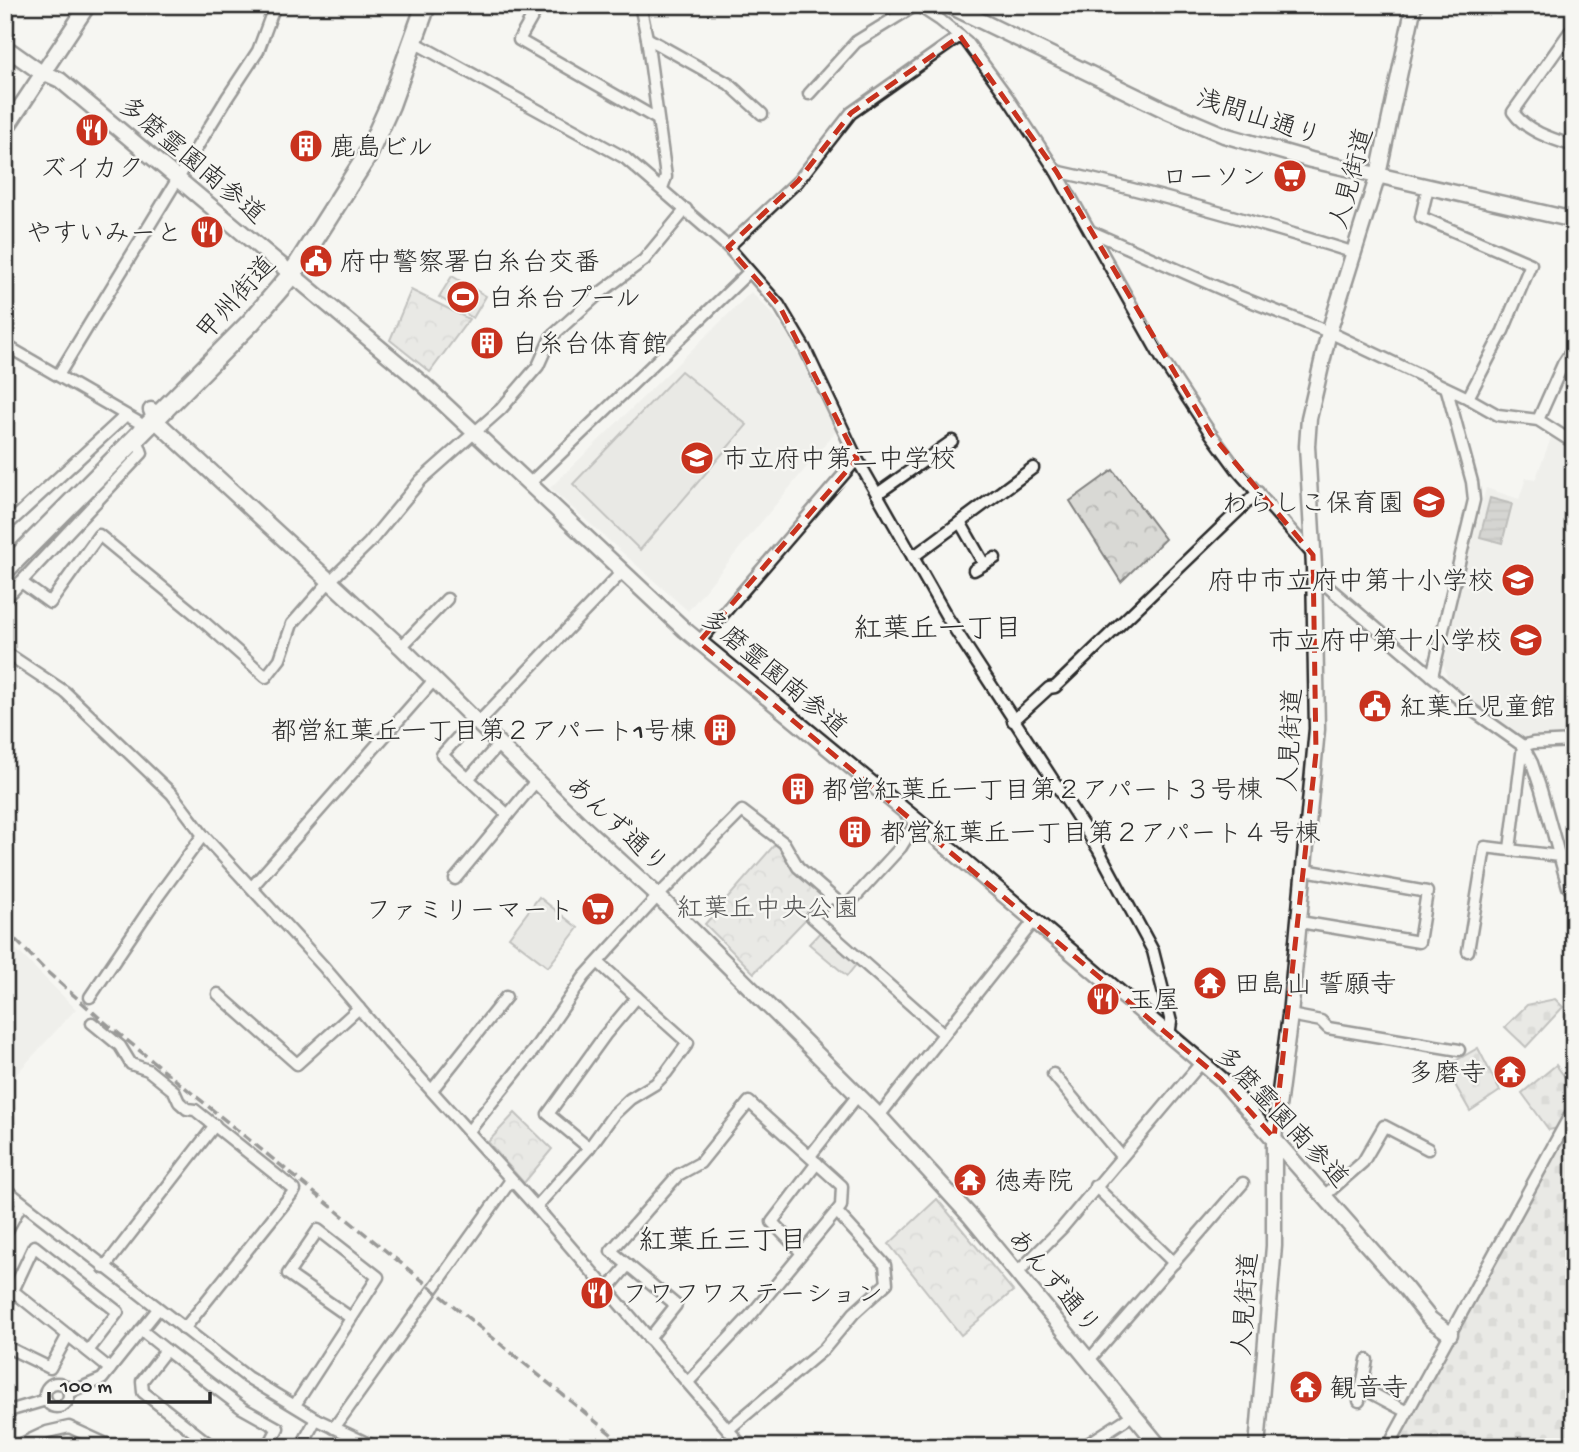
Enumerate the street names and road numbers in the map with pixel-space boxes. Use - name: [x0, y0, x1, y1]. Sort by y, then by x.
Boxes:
- street label: 浅間山通り: [1191, 84, 1325, 155]
- street label: 多磨霊園南参道: [110, 91, 271, 233]
- street label: 人見街道: [1325, 125, 1383, 233]
- street label: 甲州街道: [191, 250, 285, 349]
- street label: 多磨霊園南参道: [692, 604, 853, 746]
- street label: 人見街道: [1274, 687, 1312, 793]
- street label: あんず通り: [557, 771, 674, 883]
- street label: 多磨霊園南参道: [1206, 1041, 1355, 1196]
- street label: あんず通り: [998, 1223, 1106, 1343]
- street label: 人見街道: [1228, 1251, 1268, 1357]

